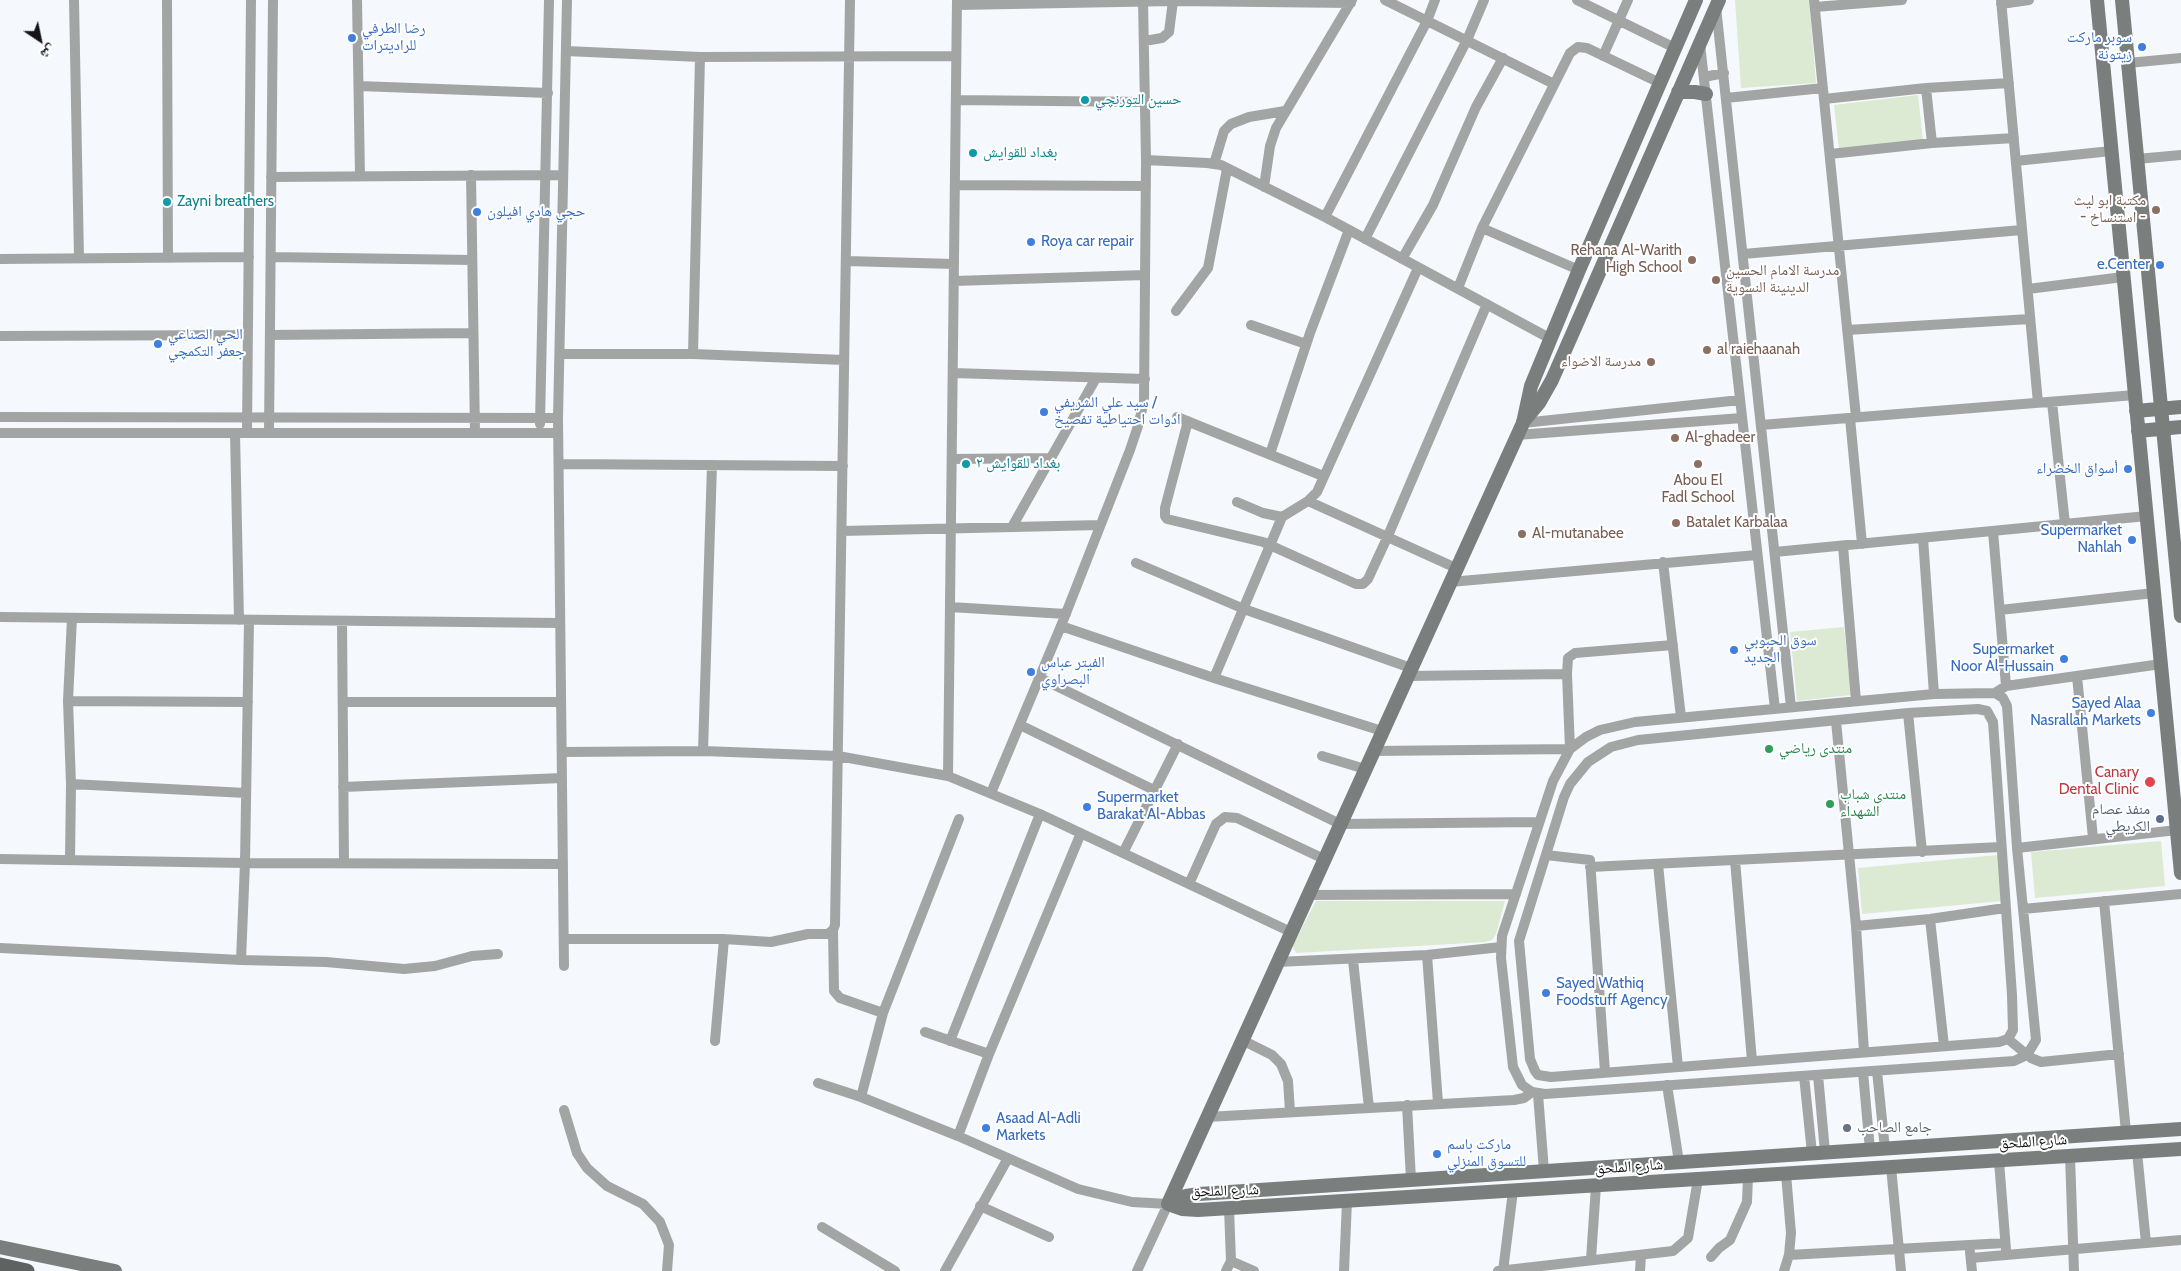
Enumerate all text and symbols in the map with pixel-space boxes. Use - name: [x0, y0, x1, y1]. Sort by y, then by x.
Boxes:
- north arrow: [15, 15, 65, 65]
- place label: رضا الطرفي للراديترات: [362, 20, 426, 55]
- place label: سوبر ماركت زيتونة: [2067, 29, 2132, 64]
- marker: رضا الطرفي للراديترات: [346, 32, 358, 44]
- text: ش: [37, 41, 60, 64]
- marker: سوبر ماركت زيتونة: [2136, 41, 2148, 53]
- place label: حسين التورنچي: [1095, 91, 1181, 109]
- marker: حسين التورنچي: [1079, 94, 1091, 106]
- place label: بغداد للقوايش: [983, 144, 1057, 162]
- marker: بغداد للقوايش: [967, 147, 979, 159]
- place label: مكتبة ابو ليث - استنساخ -: [2073, 192, 2146, 227]
- place label: Zayni breathers: [177, 193, 274, 211]
- marker: Zayni breathers: [161, 196, 173, 208]
- place label: حجي هادي افيلون: [487, 203, 585, 221]
- marker: مكتبة ابو ليث - استنساخ -: [2150, 204, 2162, 216]
- marker: حجي هادي افيلون: [471, 206, 483, 218]
- place label: Roya car repair: [1041, 233, 1134, 251]
- marker: Roya car repair: [1025, 236, 1037, 248]
- place label: Rehana Al-Warith High School: [1570, 242, 1682, 277]
- marker: Rehana Al-Warith High School: [1686, 254, 1698, 266]
- place label: e.Center: [2097, 256, 2150, 274]
- marker: e.Center: [2154, 259, 2166, 271]
- place label: مدرسة الامام الحسين الدينينة النسوية: [1726, 262, 1839, 297]
- marker: مدرسة الامام الحسين الدينينة النسوية: [1710, 274, 1722, 286]
- place label: الحي الصناعي جعفر التكمچي: [168, 326, 245, 361]
- marker: الحي الصناعي جعفر التكمچي: [152, 338, 164, 350]
- place label: al raiehaanah: [1717, 341, 1800, 359]
- marker: al raiehaanah: [1701, 344, 1713, 356]
- place label: مدرسة الاضواء: [1561, 353, 1641, 371]
- marker: مدرسة الاضواء: [1645, 356, 1657, 368]
- place label: سيد علي الشريفي / ادوات احتياطية تفصيخ: [1054, 394, 1180, 429]
- marker: سيد علي الشريفي / ادوات احتياطية تفصيخ: [1038, 406, 1050, 418]
- place label: Al-ghadeer: [1685, 429, 1755, 447]
- marker: Al-ghadeer: [1669, 432, 1681, 444]
- place label: بغداد للقوايش ٢: [976, 455, 1060, 473]
- marker: بغداد للقوايش ٢: [960, 458, 972, 470]
- marker: Abou El Fadl School: [1692, 458, 1704, 470]
- place label: أسواق الخضراء: [2036, 460, 2118, 478]
- marker: أسواق الخضراء: [2122, 463, 2134, 475]
- place label: Abou El Fadl School: [1661, 472, 1735, 507]
- place label: Batalet Karbalaa: [1686, 514, 1788, 532]
- marker: Batalet Karbalaa: [1670, 517, 1682, 529]
- place label: Supermarket Nahlah: [2040, 522, 2122, 557]
- place label: Al-mutanabee: [1532, 525, 1624, 543]
- marker: Al-mutanabee: [1516, 528, 1528, 540]
- marker: Supermarket Nahlah: [2126, 534, 2138, 546]
- place label: سوق الحبوبي الجديد: [1744, 632, 1817, 667]
- place label: Supermarket Noor Al-Hussain: [1951, 641, 2054, 676]
- marker: سوق الحبوبي الجديد: [1728, 644, 1740, 656]
- marker: Supermarket Noor Al-Hussain: [2058, 653, 2070, 665]
- place label: الفيتر عباس البصراوي: [1041, 654, 1105, 689]
- marker: الفيتر عباس البصراوي: [1025, 666, 1037, 678]
- place label: Sayed Alaa Nasrallah Markets: [2030, 695, 2141, 730]
- marker: Sayed Alaa Nasrallah Markets: [2145, 707, 2157, 719]
- place label: منتدى رياضي: [1779, 740, 1852, 758]
- marker: منتدى رياضي: [1763, 743, 1775, 755]
- place label: Canary Dental Clinic: [2059, 764, 2139, 799]
- marker: Canary Dental Clinic: [2143, 775, 2157, 789]
- place label: منتدى شباب الشهداء: [1840, 786, 1906, 821]
- place label: Supermarket Barakat Al-Abbas: [1097, 789, 1205, 824]
- marker: منتدى شباب الشهداء: [1824, 798, 1836, 810]
- marker: Supermarket Barakat Al-Abbas: [1081, 801, 1093, 813]
- place label: منفذ عصام الكريطي: [2092, 801, 2150, 836]
- marker: منفذ عصام الكريطي: [2154, 813, 2166, 825]
- place label: Sayed Wathiq Foodstuff Agency: [1556, 975, 1667, 1010]
- marker: Sayed Wathiq Foodstuff Agency: [1540, 987, 1552, 999]
- place label: Asaad Al-Adli Markets: [996, 1110, 1081, 1145]
- place label: جامع الصاحب: [1857, 1119, 1932, 1137]
- marker: Asaad Al-Adli Markets: [980, 1122, 992, 1134]
- marker: جامع الصاحب: [1841, 1122, 1853, 1134]
- street label: شارع الملحق: [1998, 1131, 2068, 1153]
- place label: ماركت باسم للتسوق المنزلي: [1447, 1136, 1526, 1171]
- marker: ماركت باسم للتسوق المنزلي: [1431, 1148, 1443, 1160]
- street label: شارع الملحق: [1594, 1156, 1664, 1178]
- street label: شارع الملحق: [1191, 1181, 1259, 1201]

